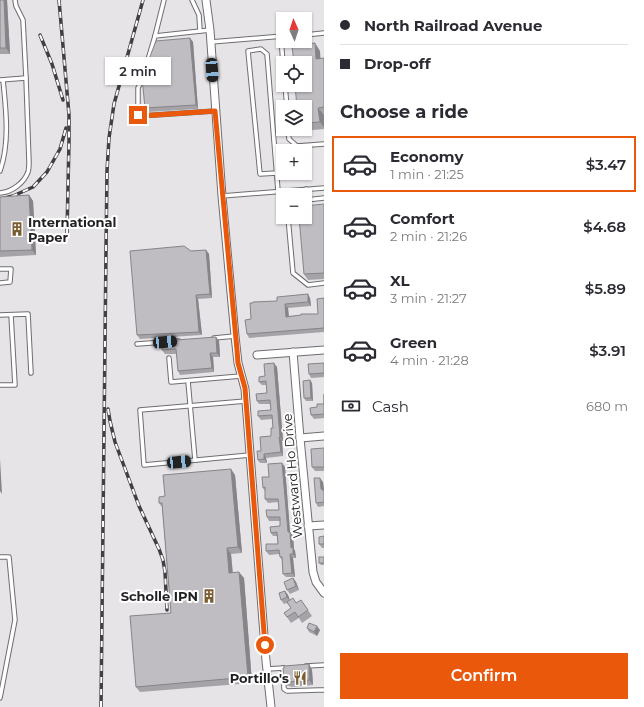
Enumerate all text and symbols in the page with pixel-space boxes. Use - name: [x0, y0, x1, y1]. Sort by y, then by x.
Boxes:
- north arrow: [276, 12, 312, 48]
- map controls: [276, 12, 312, 224]
- text: North Railroad Avenue: [364, 16, 542, 35]
- text: Drop-off: [364, 54, 431, 73]
- button: locate: [276, 56, 312, 92]
- callout: 2 min: [105, 57, 171, 85]
- car: [205, 58, 219, 82]
- text: 2 min: [119, 63, 157, 79]
- button: layers: [276, 100, 312, 136]
- text: Choose a ride: [340, 101, 468, 123]
- route end: [129, 106, 147, 124]
- button: +: [276, 144, 312, 180]
- icon: car: [342, 146, 378, 182]
- text: Economy: [390, 147, 463, 166]
- text: $3.47: [586, 155, 626, 174]
- text: 1 min · 21:25: [390, 166, 464, 182]
- button: −: [276, 188, 312, 224]
- icon: car: [342, 208, 378, 244]
- text: Comfort: [390, 209, 455, 228]
- place label: International Paper: [28, 214, 116, 245]
- text: $4.68: [583, 217, 626, 236]
- building icon: International Paper: [9, 221, 25, 237]
- text: 2 min · 21:26: [390, 228, 467, 244]
- icon: car: [342, 270, 378, 306]
- text: XL: [390, 271, 409, 290]
- text: $5.89: [585, 279, 626, 298]
- text: 3 min · 21:27: [390, 290, 467, 306]
- icon: car: [342, 332, 378, 368]
- text: Green: [390, 333, 437, 352]
- car: [153, 335, 177, 349]
- text: $3.91: [589, 341, 626, 360]
- text: 4 min · 21:28: [390, 352, 469, 368]
- icon: cash: [340, 395, 362, 417]
- text: Cash: [372, 397, 409, 416]
- text: 680 m: [586, 398, 628, 414]
- street label: Westward Ho Drive: [279, 413, 305, 539]
- car: [166, 455, 192, 469]
- place label: Scholle IPN: [121, 588, 198, 604]
- building icon: Scholle IPN: [201, 588, 217, 604]
- route start: [256, 636, 274, 654]
- button: Confirm: [340, 653, 628, 699]
- place label: Portillo's: [230, 670, 289, 686]
- restaurant icon: Portillo's: [292, 670, 308, 686]

